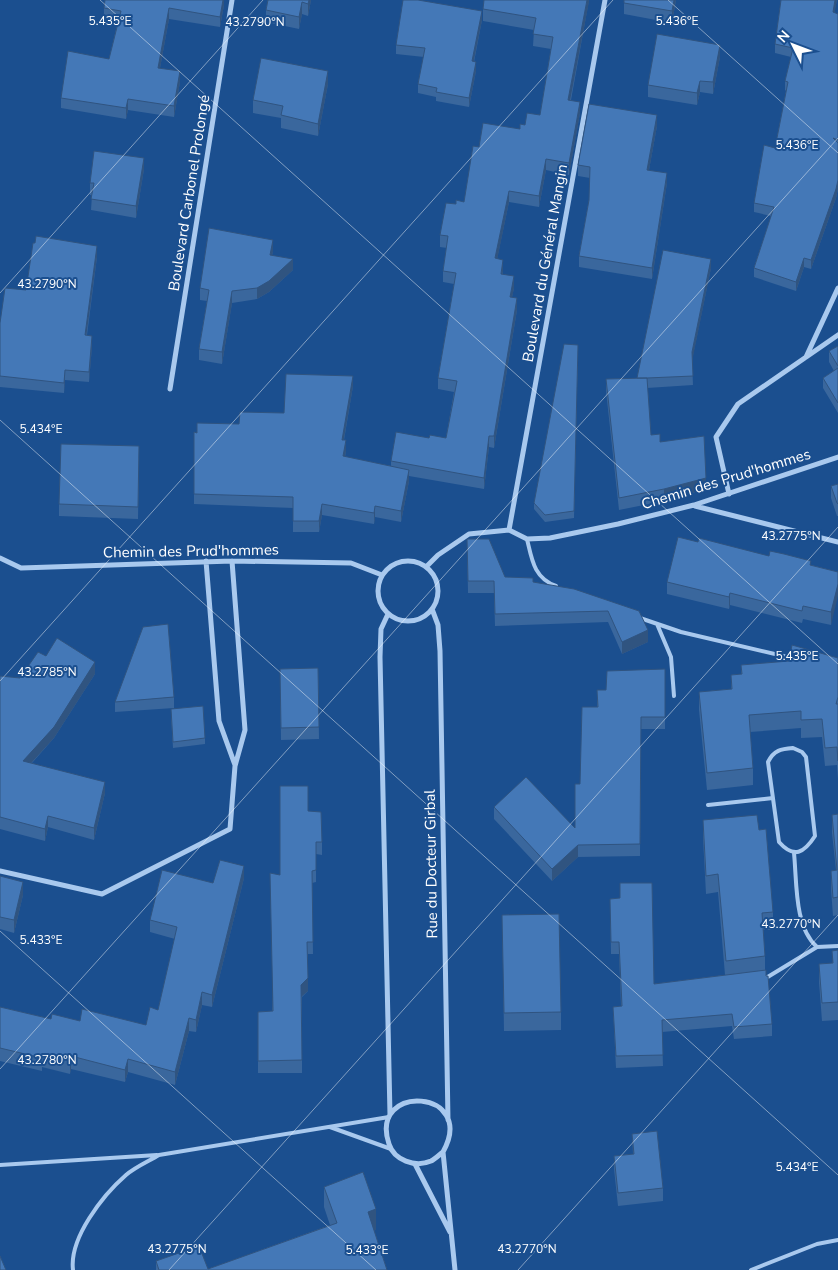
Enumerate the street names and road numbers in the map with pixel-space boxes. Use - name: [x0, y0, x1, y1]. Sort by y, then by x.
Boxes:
- street label: Boulevard Carbonel Prolongé: [164, 93, 214, 293]
- street label: Boulevard du Général Mangin: [518, 163, 572, 363]
- street label: Chemin des Prud'hommes: [639, 444, 813, 514]
- street label: Chemin des Prud'hommes: [103, 539, 279, 563]
- street label: Rue du Docteur Girbal: [420, 789, 442, 939]

